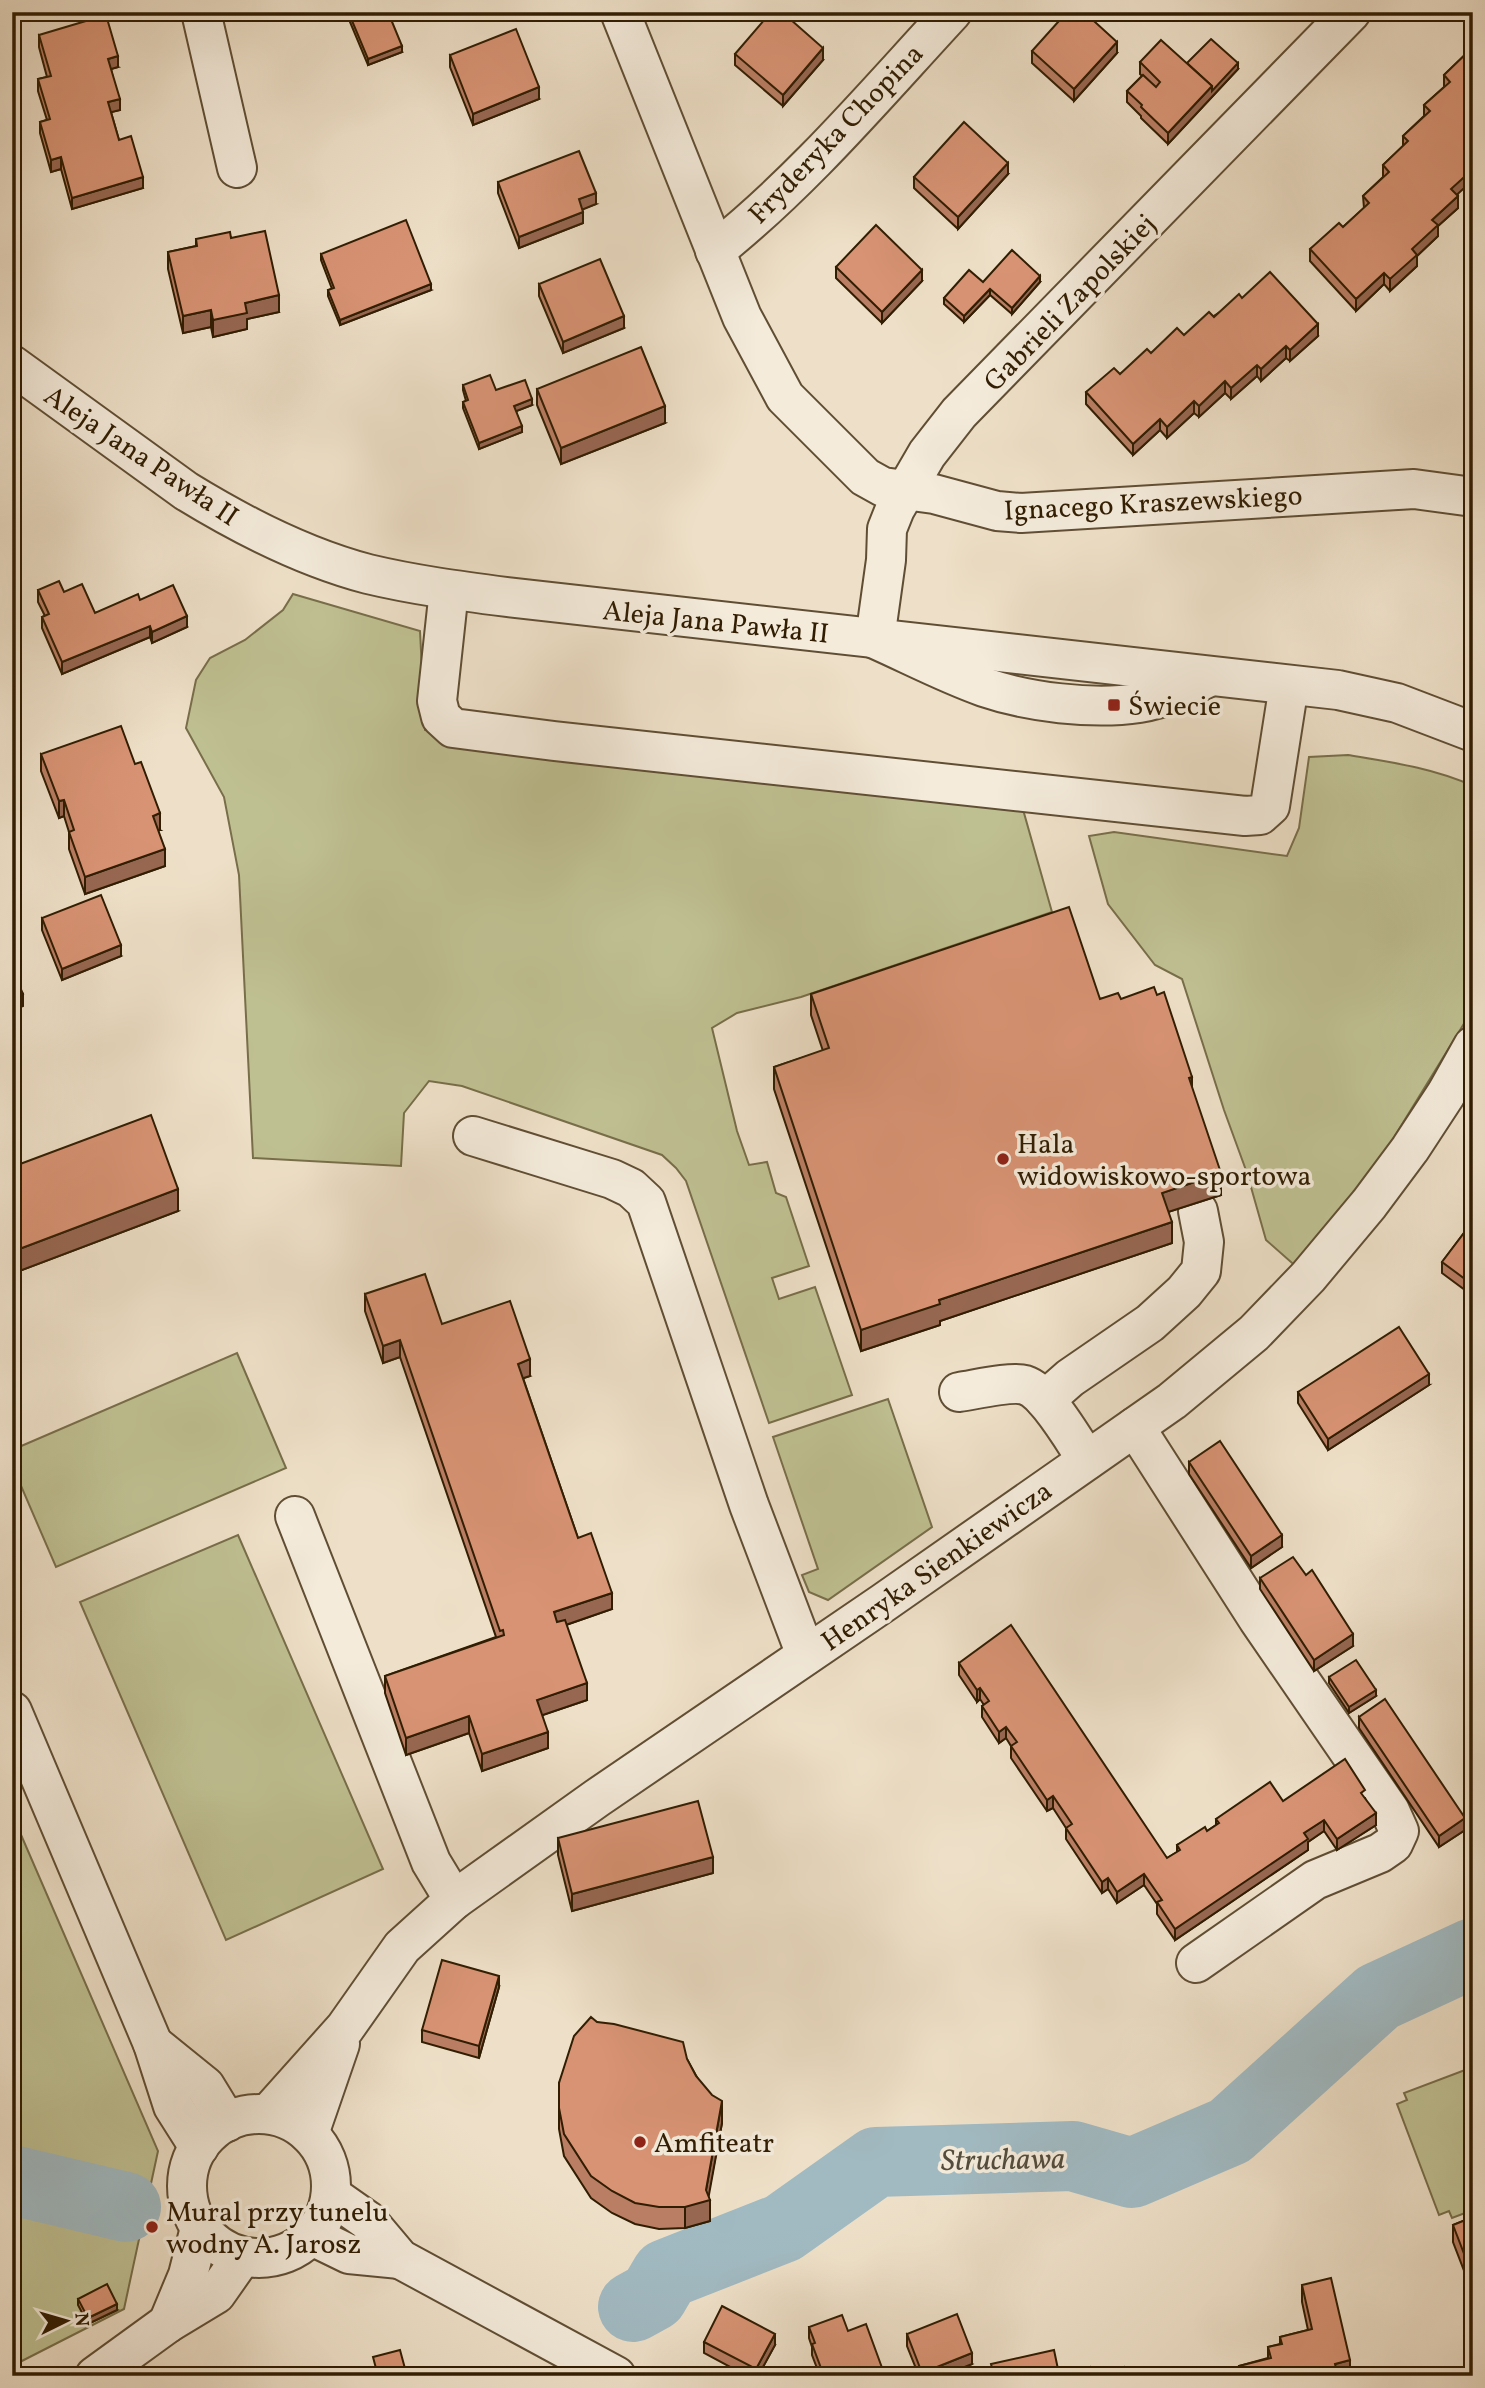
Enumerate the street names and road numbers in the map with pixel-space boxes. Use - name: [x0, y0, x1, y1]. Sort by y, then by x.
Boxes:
- street label: Fryderyka Chopina: [740, 36, 933, 234]
- street label: Gabrieli Zapolskiej: [976, 206, 1166, 401]
- street label: Aleja Jana Pawła II: [36, 377, 246, 537]
- street label: Ignacego Kraszewskiego: [1003, 477, 1303, 532]
- street label: Aleja Jana Pawła II: [601, 592, 831, 655]
- street label: Henryka Sienkiewicza: [814, 1473, 1061, 1662]

